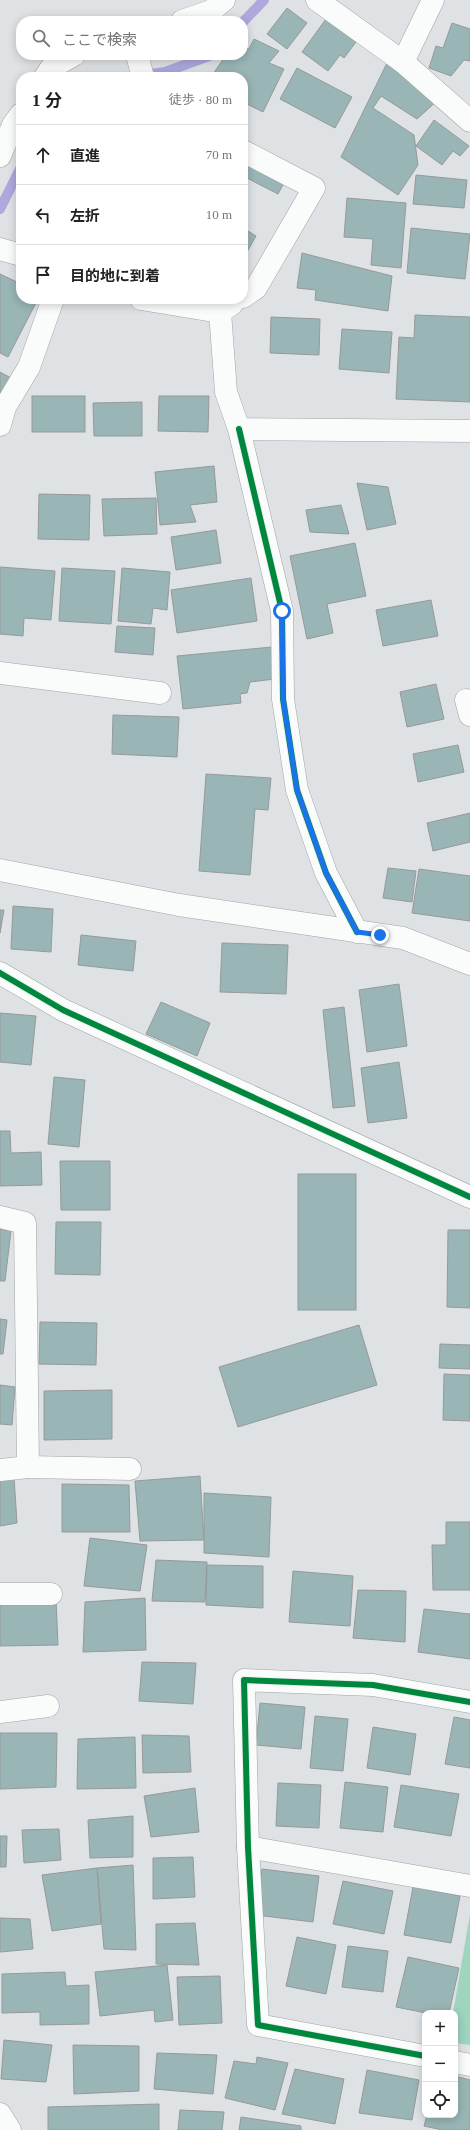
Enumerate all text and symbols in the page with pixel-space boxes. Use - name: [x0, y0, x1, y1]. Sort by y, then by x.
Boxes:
- search box: [16, 16, 248, 60]
- icon: search: [30, 27, 52, 49]
- text: ここで検索: [62, 32, 137, 48]
- text: 1 分: [32, 91, 62, 110]
- text: 徒歩 · 80 m: [169, 92, 232, 107]
- icon: ahead: [32, 144, 54, 166]
- text: 70 m: [206, 147, 232, 162]
- text: 直進: [70, 148, 100, 164]
- icon: left: [32, 204, 54, 226]
- text: 10 m: [206, 207, 232, 222]
- text: 左折: [70, 208, 100, 224]
- icon: arrive: [32, 264, 54, 286]
- text: 目的地に到着: [70, 268, 160, 284]
- route start: [273, 602, 291, 620]
- route end: [371, 926, 389, 944]
- map controls: [422, 2010, 458, 2118]
- button: +: [422, 2010, 458, 2046]
- button: −: [422, 2046, 458, 2082]
- button: locate: [422, 2082, 458, 2118]

